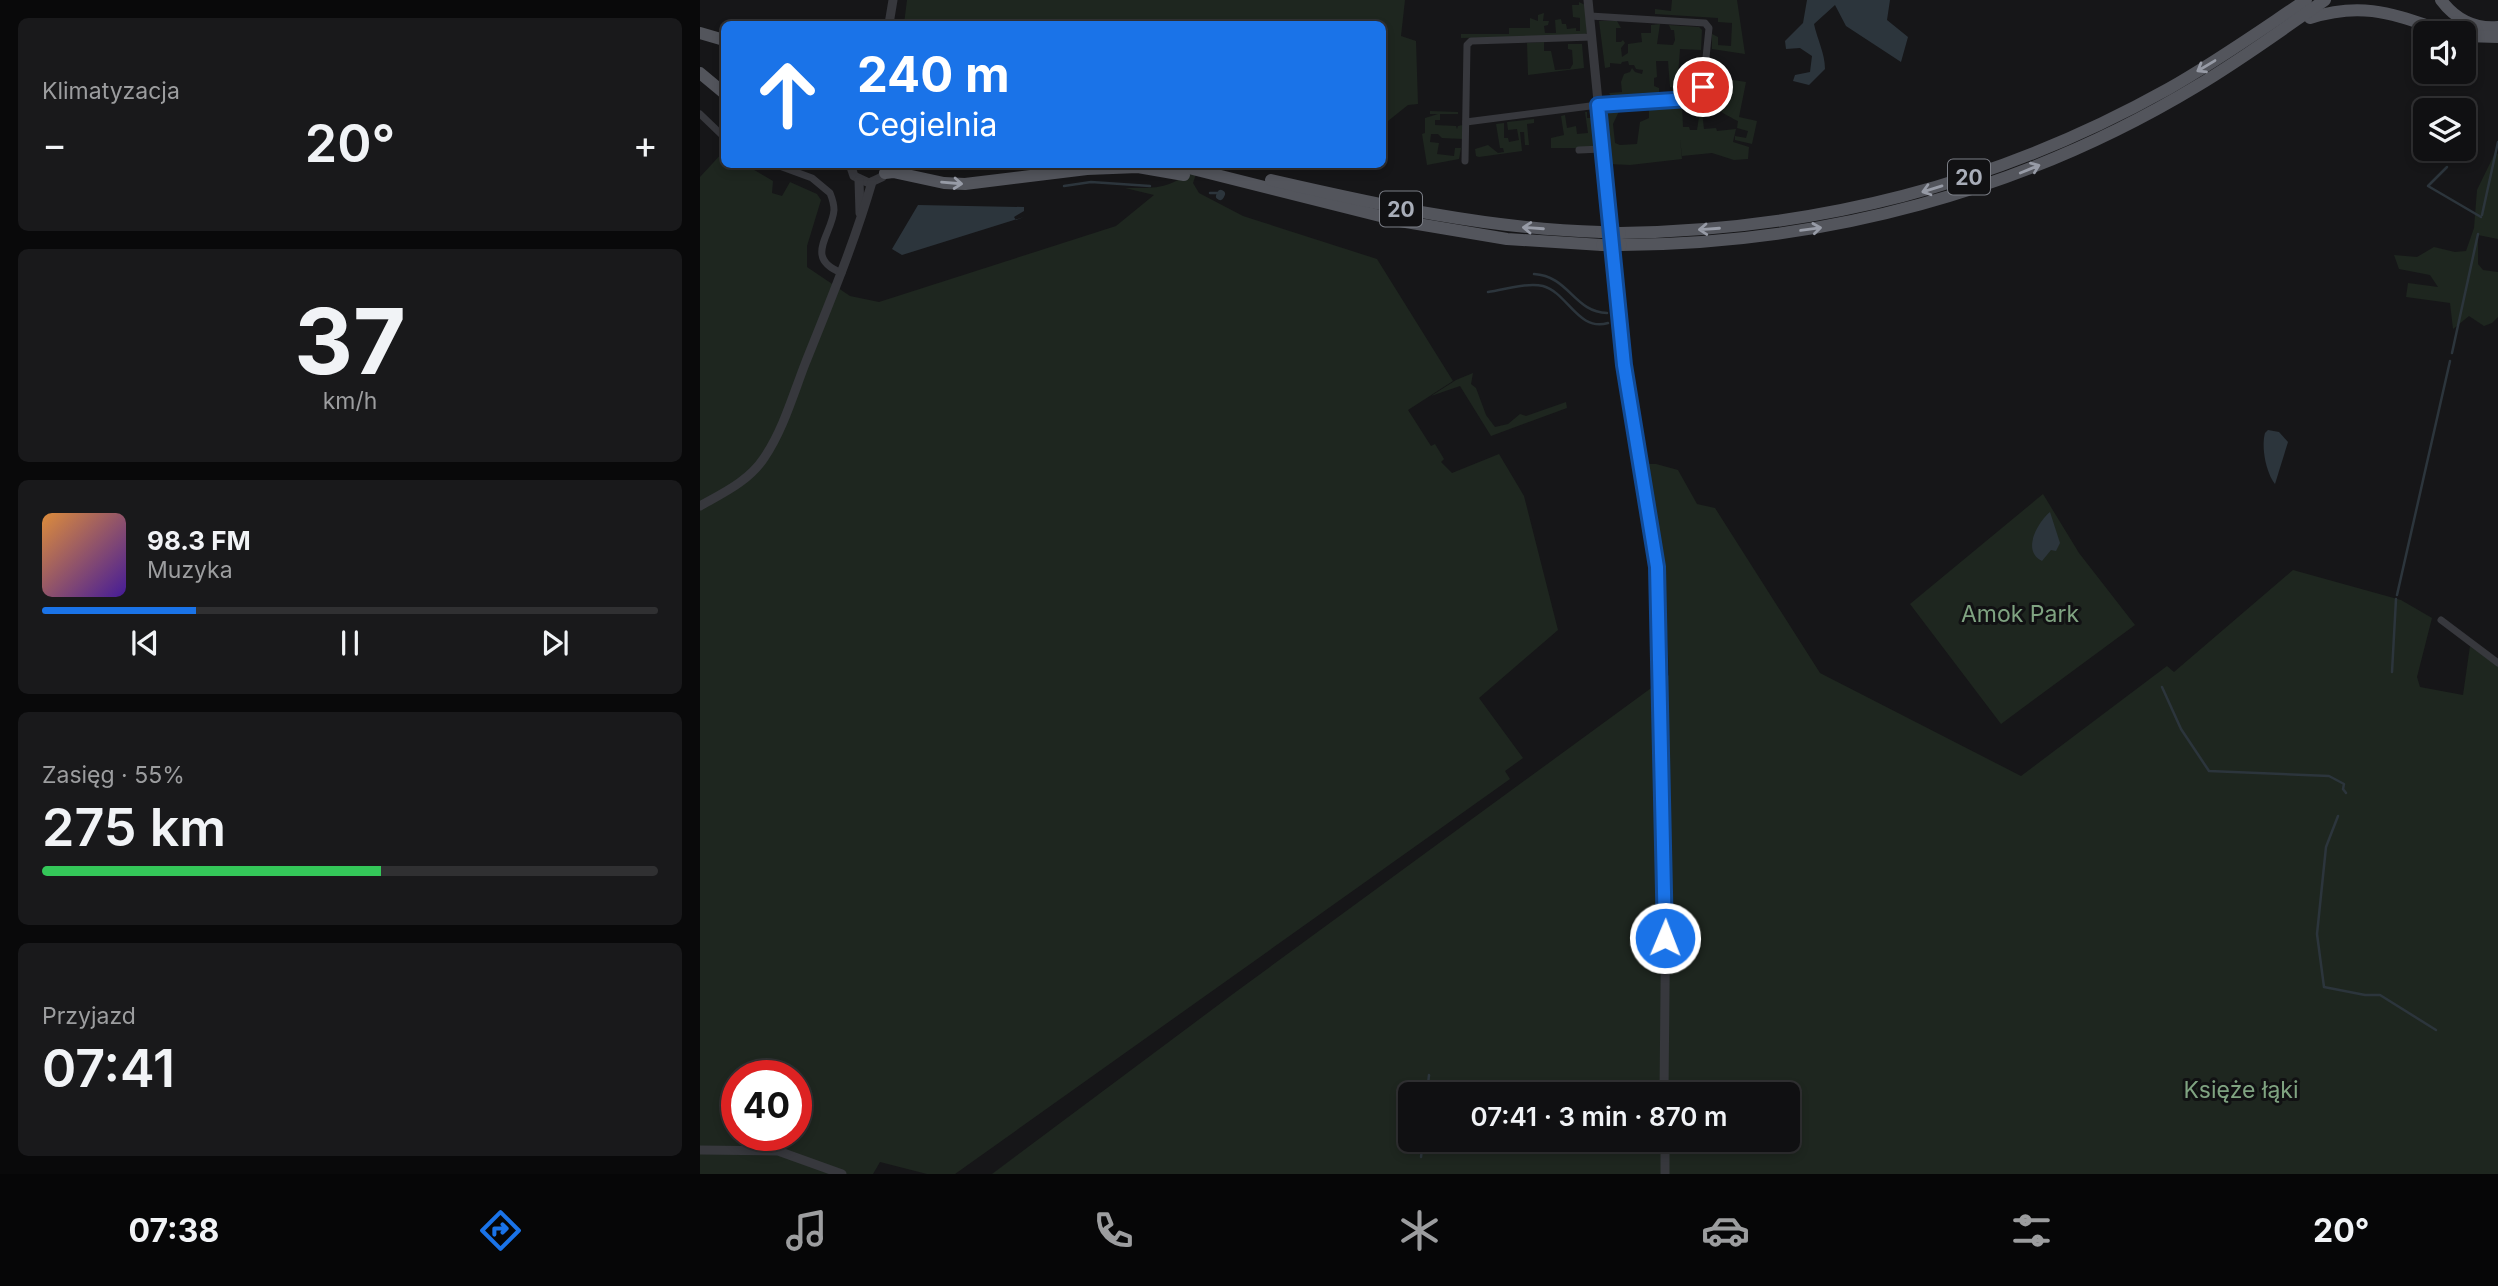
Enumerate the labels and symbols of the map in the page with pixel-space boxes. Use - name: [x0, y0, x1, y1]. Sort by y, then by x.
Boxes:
- pin: [1673, 57, 1733, 117]
- one-way arrow: [2197, 59, 2217, 73]
- road number: 20: [1948, 160, 1990, 194]
- one-way arrow: [2018, 161, 2040, 174]
- one-way arrow: [940, 177, 963, 190]
- one-way arrow: [1922, 183, 1944, 196]
- road number: 20: [1380, 192, 1422, 227]
- one-way arrow: [1522, 222, 1545, 235]
- one-way arrow: [1799, 222, 1822, 235]
- one-way arrow: [1698, 223, 1721, 236]
- park label: Amok Park: [1961, 600, 2079, 628]
- position arrow: [1628, 901, 1702, 975]
- speed limit sign: 40: [721, 1060, 812, 1151]
- park label: Księże łąki: [2183, 1076, 2299, 1104]

